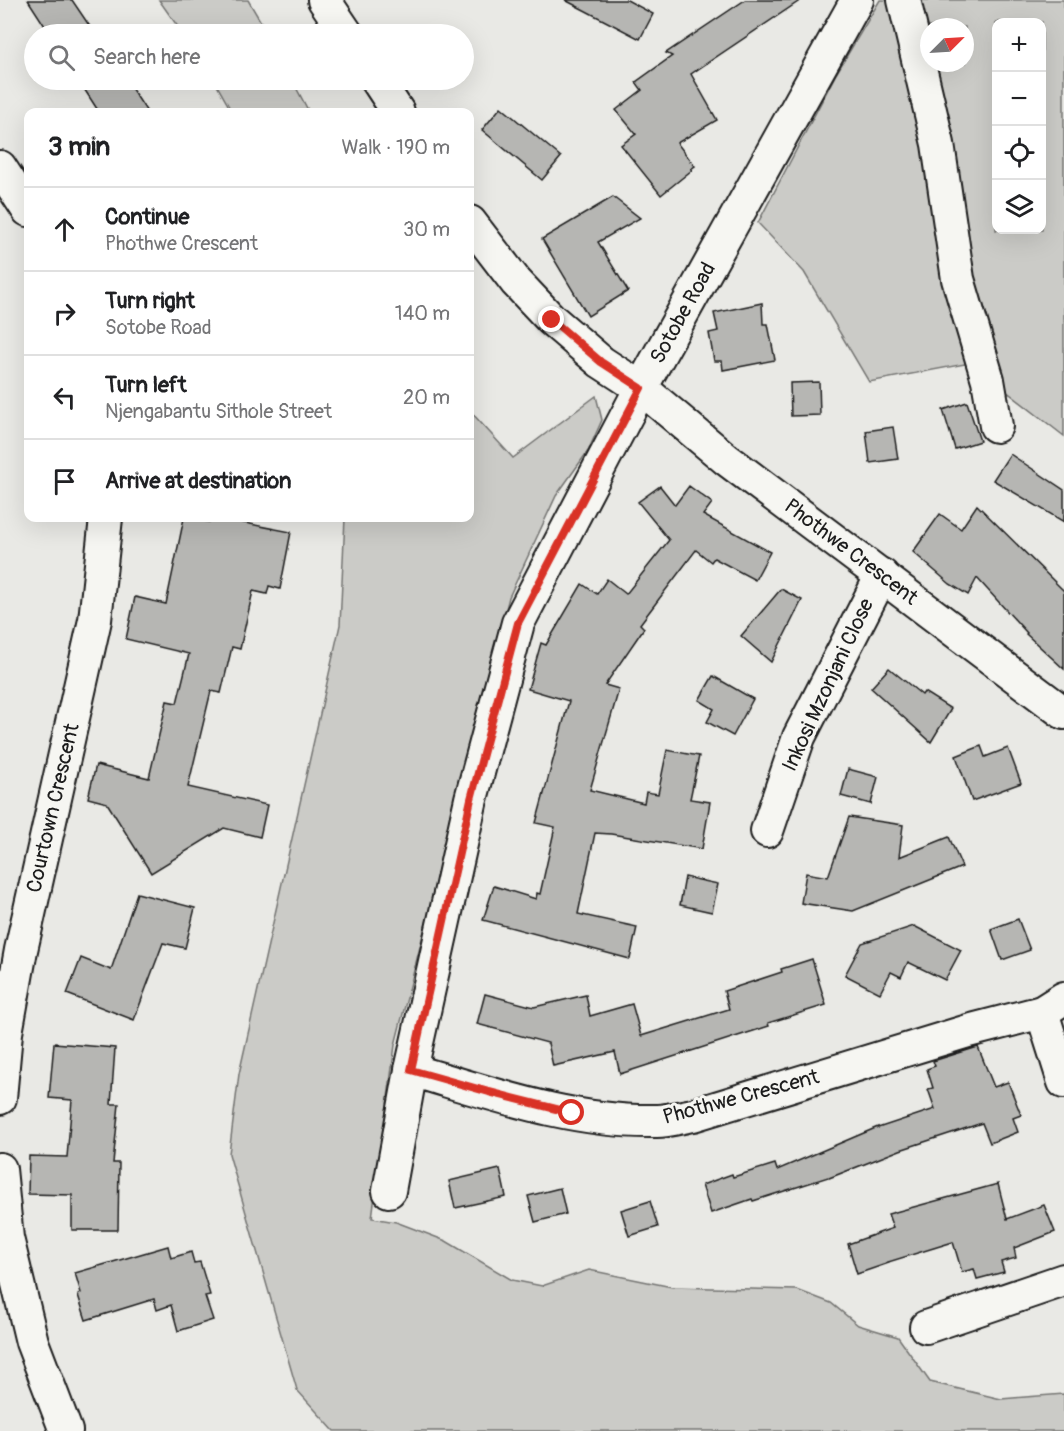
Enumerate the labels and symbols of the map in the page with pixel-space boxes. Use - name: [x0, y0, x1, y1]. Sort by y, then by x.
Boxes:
- north arrow: [920, 18, 974, 72]
- street label: Sotobe Road: [644, 257, 722, 369]
- route end: [538, 306, 564, 332]
- street label: Phothwe Crescent: [779, 493, 924, 611]
- street label: Inkosi Mzonjani Close: [776, 594, 880, 776]
- street label: Courtown Crescent: [20, 720, 86, 895]
- street label: Phothwe Crescent: [660, 1063, 823, 1131]
- route start: [558, 1099, 584, 1125]

